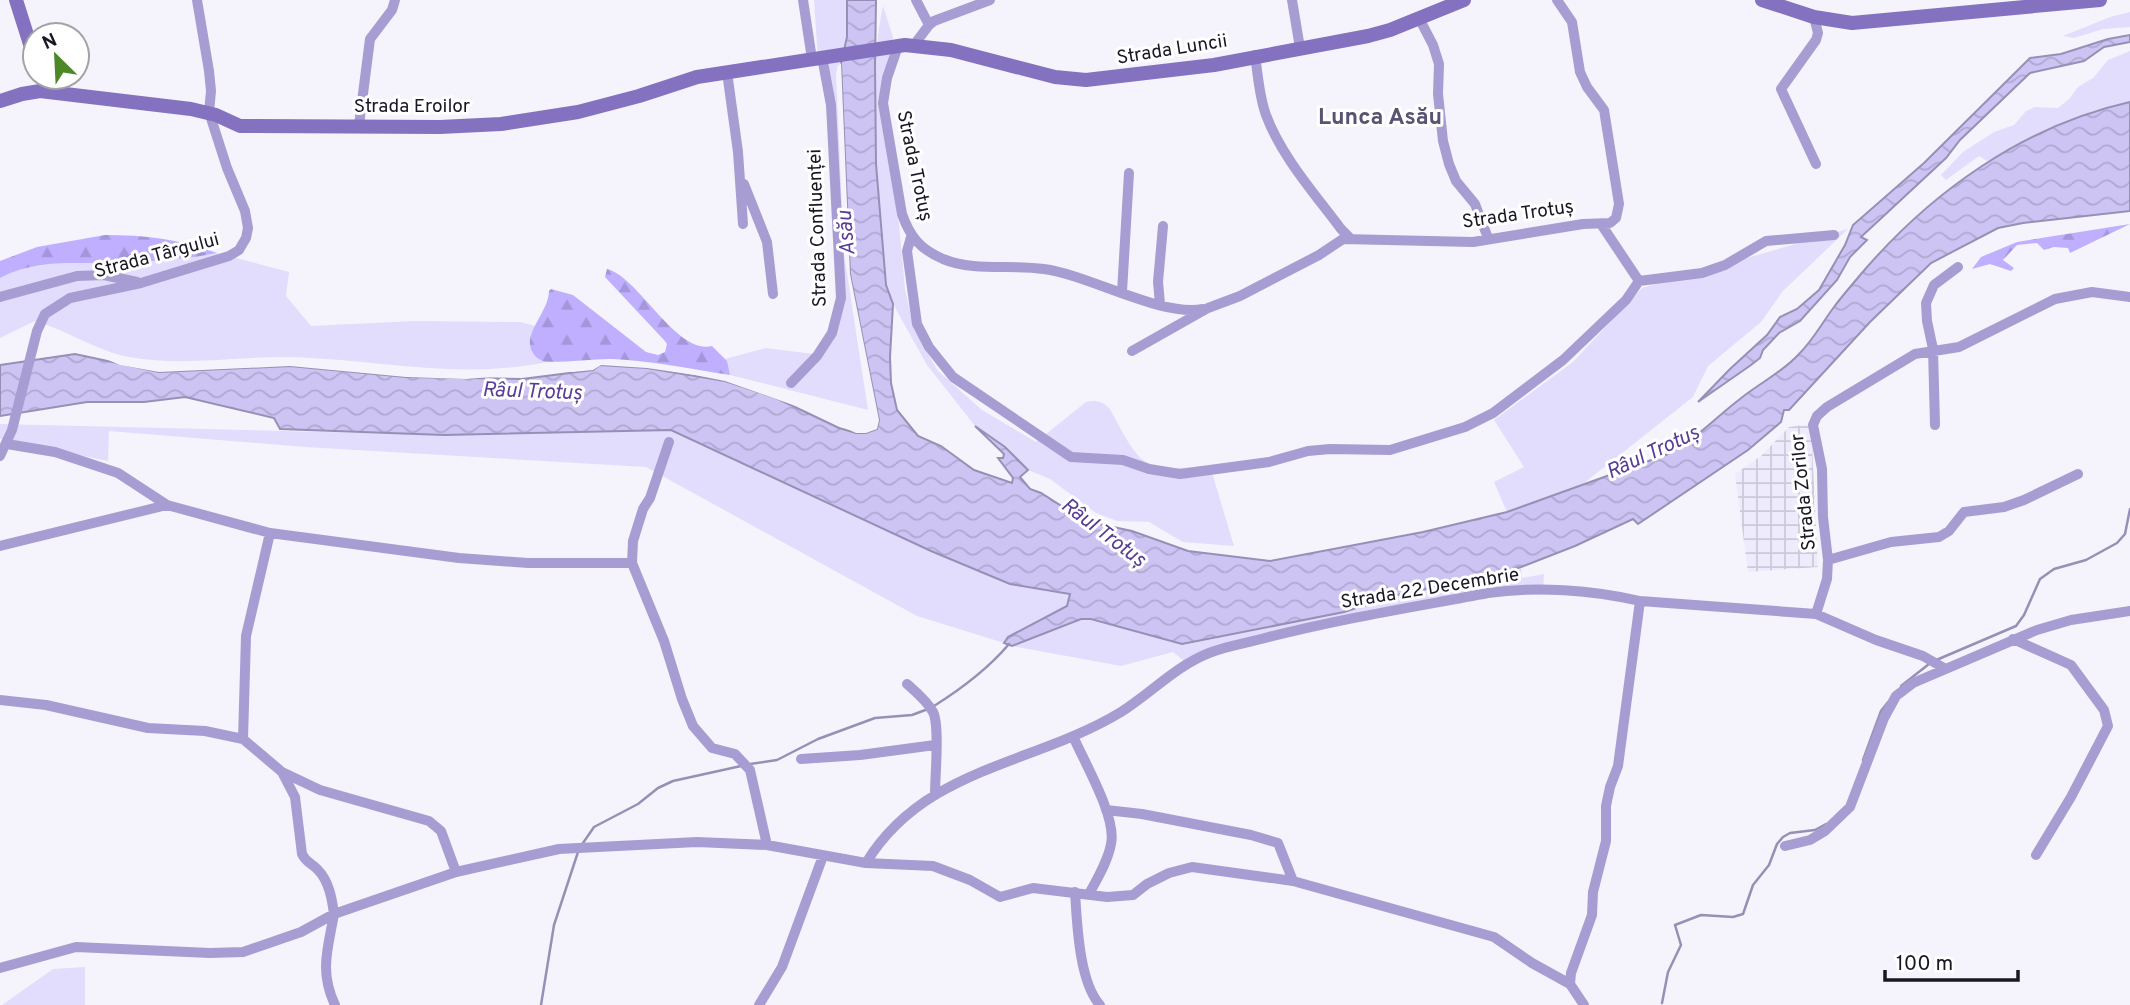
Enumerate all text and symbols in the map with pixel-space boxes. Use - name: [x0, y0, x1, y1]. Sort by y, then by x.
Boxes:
- north arrow: [21, 21, 91, 91]
- text: N: [39, 29, 61, 56]
- street label: Strada Luncii: [1115, 29, 1229, 71]
- street label: Strada Eroilor: [354, 95, 471, 119]
- district label: Lunca Asău: [1318, 104, 1442, 133]
- street label: Strada Trotuș: [891, 109, 937, 223]
- street label: Strada Confluenței: [803, 148, 833, 308]
- street label: Strada Trotuș: [1461, 195, 1575, 235]
- water label: Asău: [832, 209, 862, 257]
- street label: Strada Târgului: [92, 228, 222, 284]
- water label: Râul Trotuș: [482, 377, 583, 407]
- water label: Râul Trotuș: [1602, 419, 1704, 486]
- street label: Strada Zorilor: [1786, 432, 1822, 552]
- water label: Râul Trotuș: [1055, 492, 1151, 574]
- street label: Strada 22 Decembrie: [1339, 563, 1521, 615]
- scale bar: [1885, 939, 2018, 983]
- text: 100 m: [1896, 951, 1953, 978]

